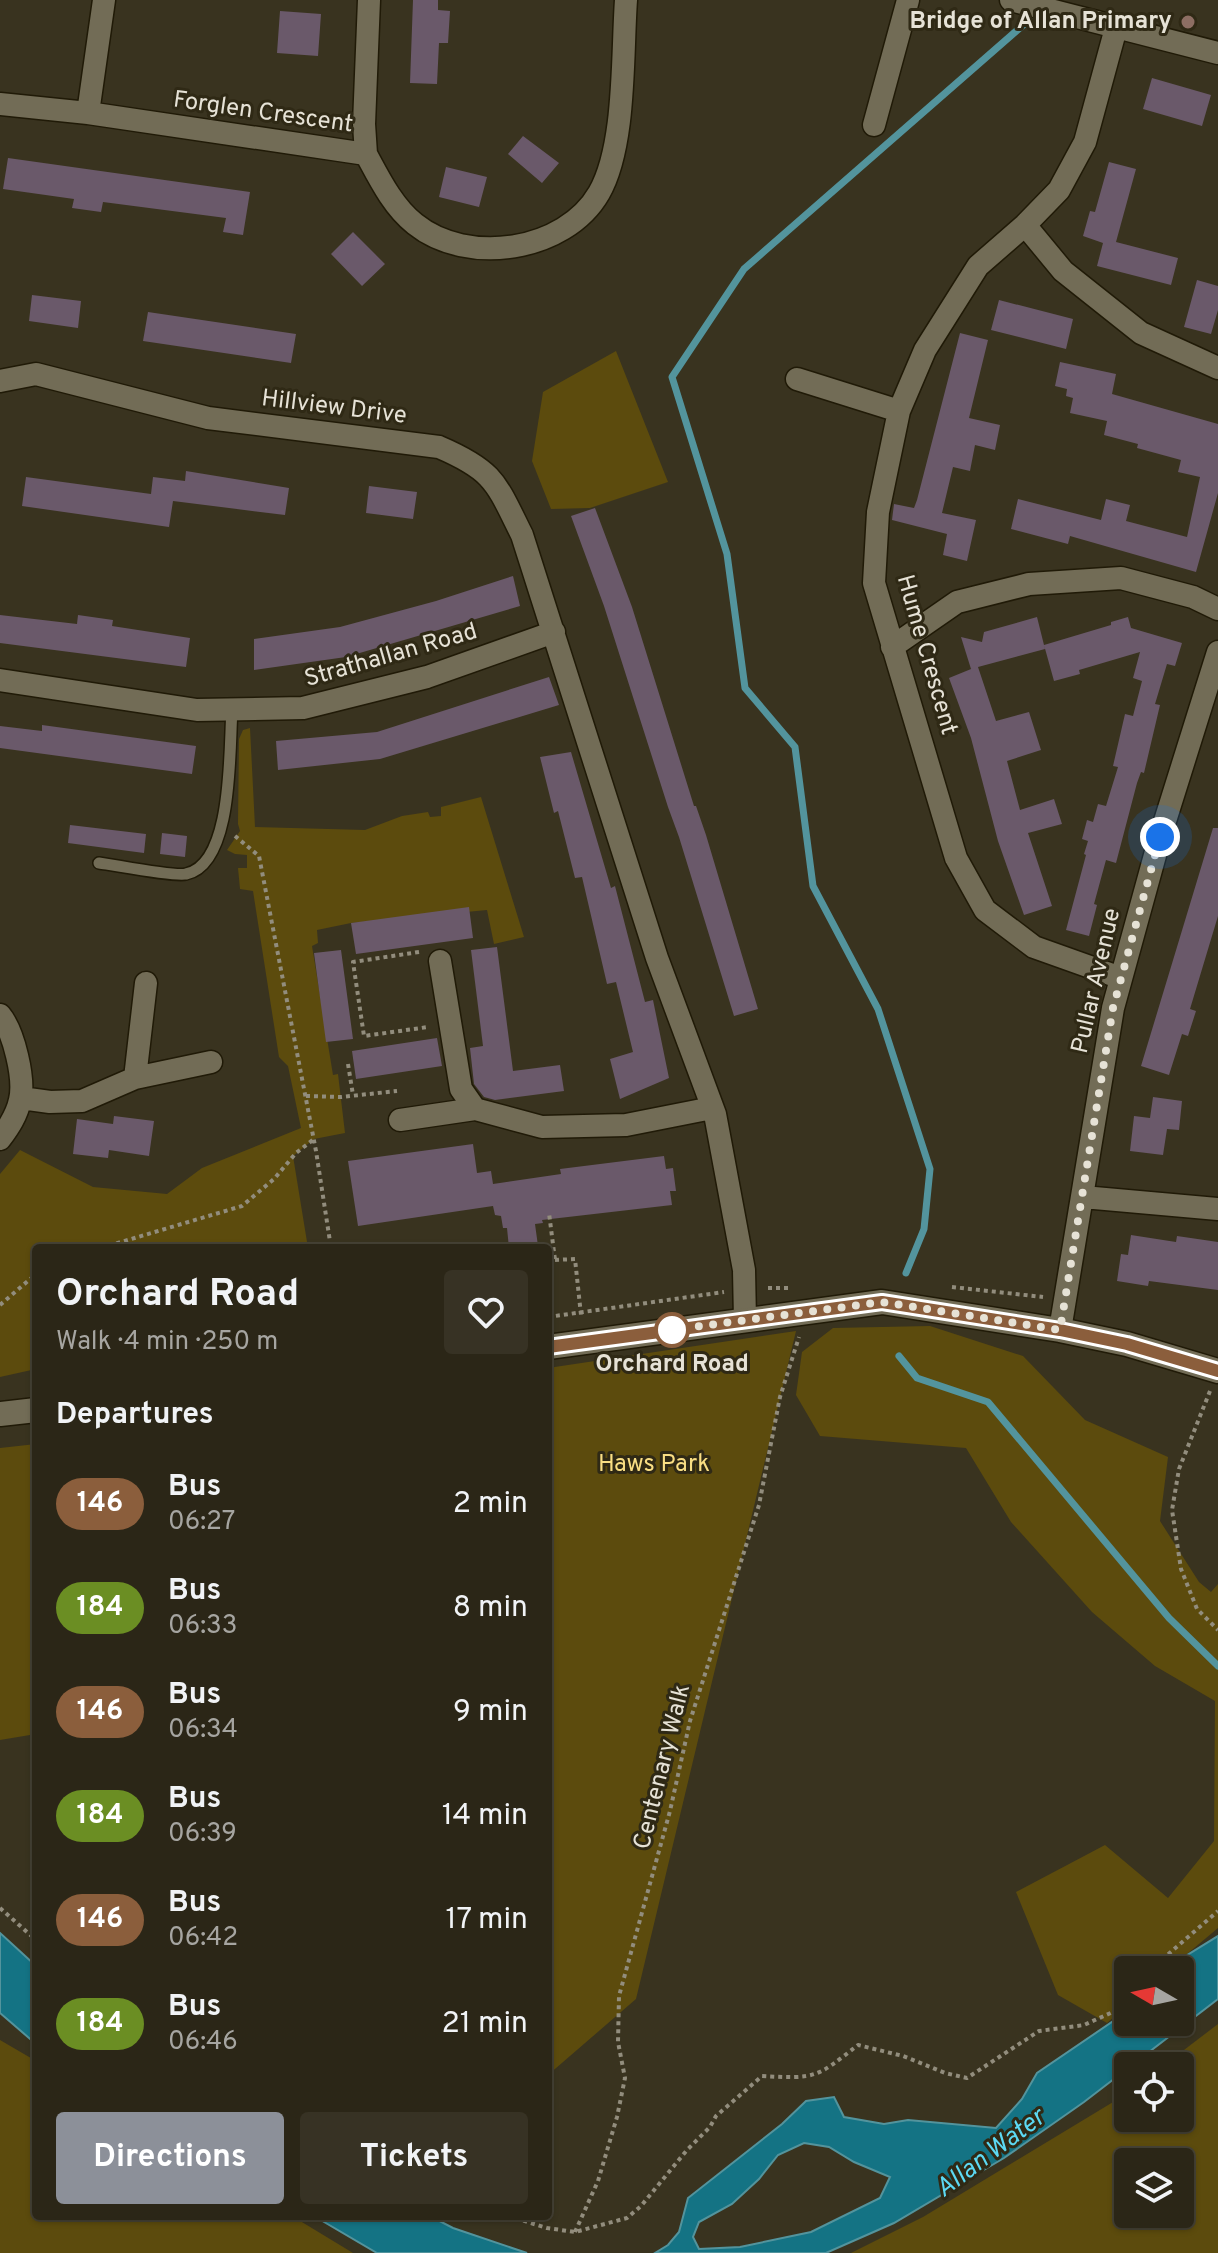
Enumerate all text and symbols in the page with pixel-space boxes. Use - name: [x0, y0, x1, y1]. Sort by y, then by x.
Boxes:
- place label: Bridge of Allan Primary: [910, 7, 1172, 37]
- marker: Bridge of Allan Primary: [1179, 13, 1197, 31]
- street label: Forglen Crescent: [171, 86, 355, 140]
- street label: Hillview Drive: [260, 384, 408, 432]
- street label: Hume Crescent: [889, 571, 963, 739]
- street label: Strathallan Road: [301, 617, 481, 695]
- your location: [1140, 817, 1180, 857]
- street label: Pullar Avenue: [1066, 905, 1128, 1057]
- button: heart: [444, 1270, 528, 1354]
- text: Orchard Road: [56, 1271, 299, 1320]
- marker: Orchard Road: [655, 1313, 689, 1347]
- text: Walk · 4 min · 250 m: [56, 1326, 278, 1359]
- place label: Orchard Road: [595, 1350, 749, 1380]
- text: Departures: [56, 1397, 214, 1434]
- park label: Haws Park: [598, 1450, 710, 1480]
- text: Bus: [168, 1469, 221, 1506]
- text: 146: [77, 1486, 123, 1522]
- text: 2 min: [453, 1486, 528, 1523]
- text: 06:27: [168, 1506, 235, 1539]
- text: Bus: [168, 1573, 221, 1610]
- text: 184: [77, 1590, 123, 1626]
- text: 8 min: [453, 1590, 528, 1627]
- text: 06:33: [168, 1610, 237, 1643]
- text: Bus: [168, 1677, 221, 1714]
- street label: Centenary Walk: [628, 1681, 698, 1853]
- text: 146: [77, 1694, 123, 1730]
- text: 9 min: [453, 1694, 528, 1731]
- text: 06:34: [168, 1714, 238, 1747]
- text: Bus: [168, 1781, 221, 1818]
- text: 184: [77, 1798, 123, 1834]
- text: 14 min: [442, 1798, 528, 1835]
- text: 06:39: [168, 1818, 237, 1851]
- text: Bus: [168, 1885, 221, 1922]
- text: 146: [77, 1902, 123, 1938]
- text: 17 min: [445, 1902, 528, 1939]
- text: 06:42: [168, 1922, 238, 1955]
- north arrow: [1114, 1956, 1194, 2036]
- map controls: [1114, 1956, 1194, 2228]
- text: Bus: [168, 1989, 221, 2026]
- text: 184: [77, 2006, 123, 2042]
- text: 21 min: [441, 2006, 528, 2043]
- text: 06:46: [168, 2026, 238, 2059]
- button: locate: [1114, 2052, 1194, 2132]
- water label: Allan Water: [930, 2101, 1054, 2206]
- button: Directions: [56, 2112, 284, 2204]
- button: Tickets: [300, 2112, 528, 2204]
- button: layers: [1114, 2148, 1194, 2228]

